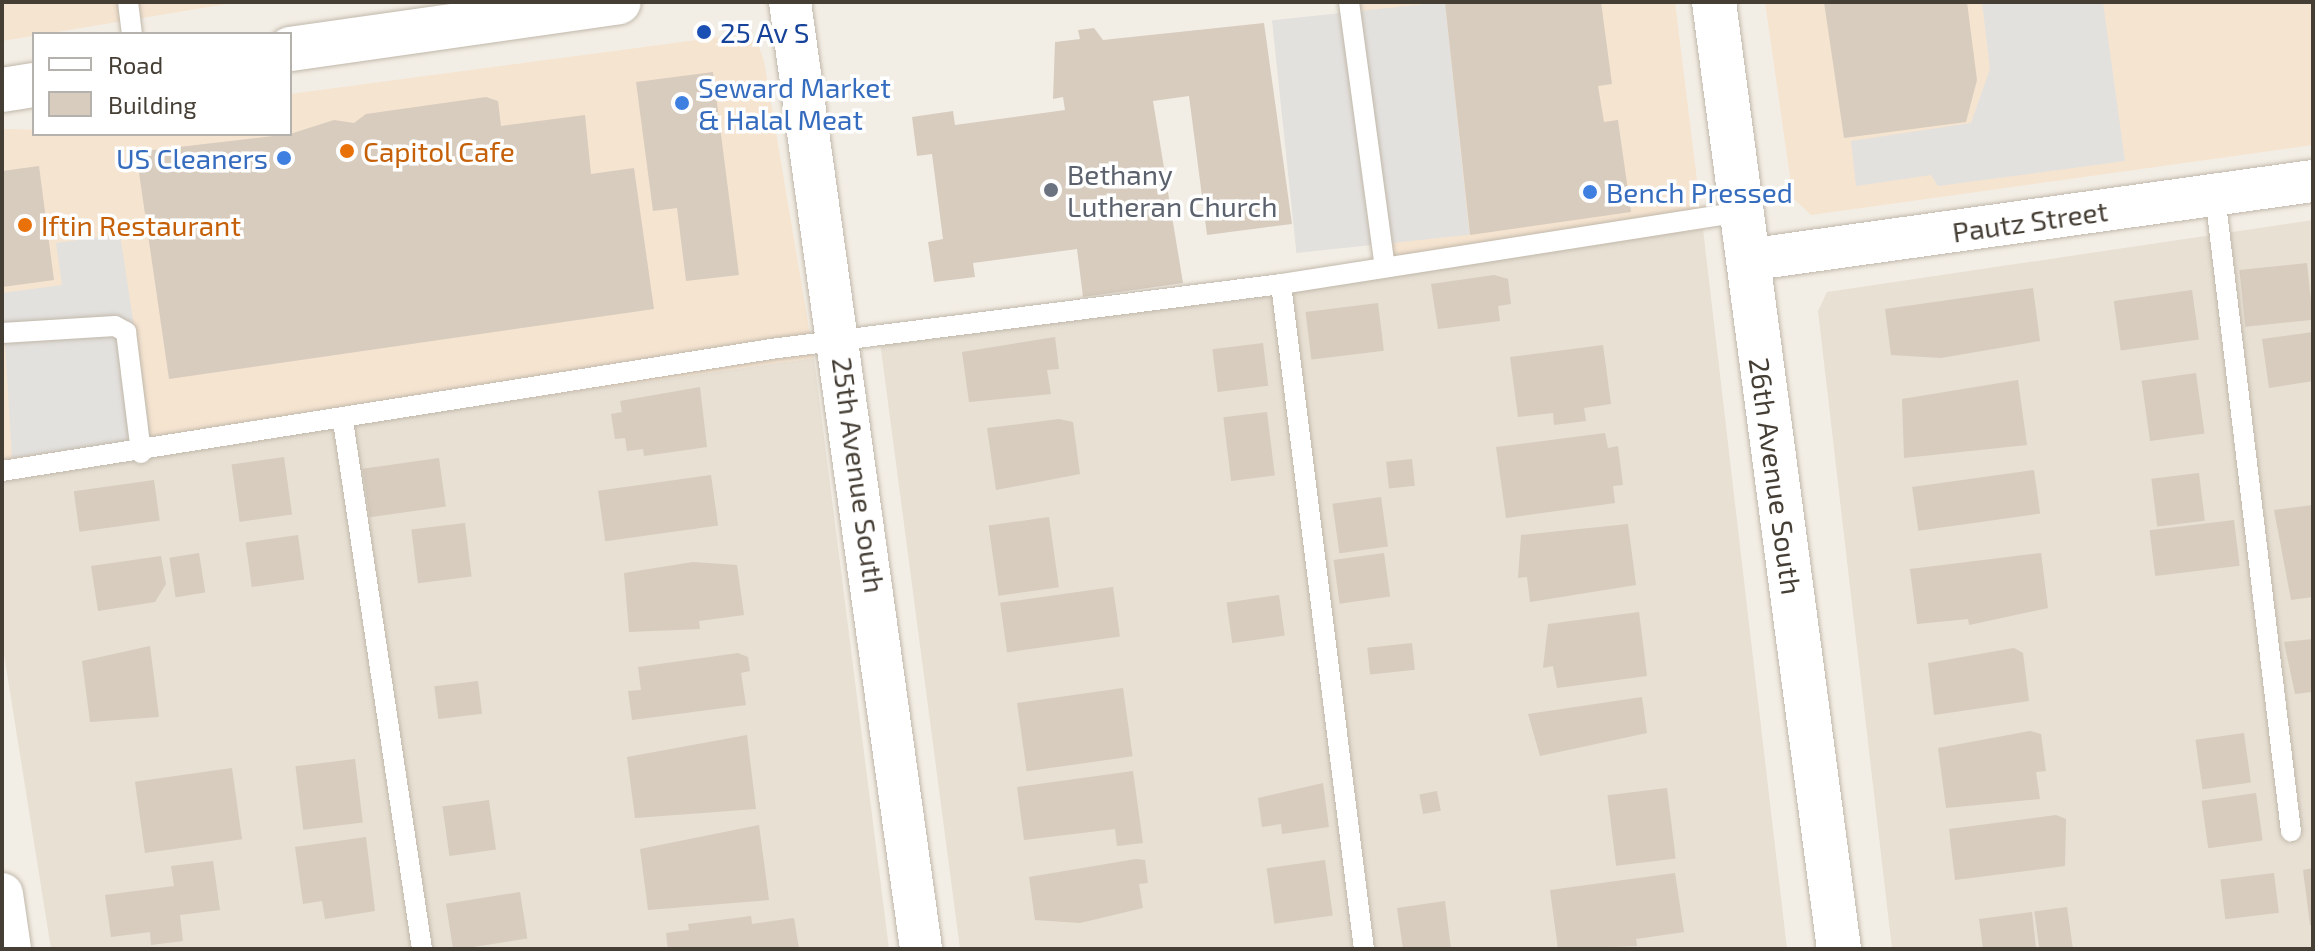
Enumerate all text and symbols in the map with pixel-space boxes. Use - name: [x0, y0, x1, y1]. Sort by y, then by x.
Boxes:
- place label: 25 Av S: [720, 15, 811, 49]
- marker: 25 Av S: [695, 23, 713, 41]
- legend: [32, 32, 292, 136]
- text: Road: [108, 50, 163, 79]
- place label: Seward Market & Halal Meat: [698, 70, 891, 136]
- text: Building: [108, 90, 197, 119]
- marker: Seward Market & Halal Meat: [673, 94, 691, 112]
- place label: Capitol Cafe: [363, 134, 515, 168]
- place label: US Cleaners: [116, 141, 268, 175]
- marker: Capitol Cafe: [338, 142, 356, 160]
- marker: US Cleaners: [275, 149, 293, 167]
- place label: Bethany Lutheran Church: [1067, 157, 1277, 223]
- place label: Bench Pressed: [1606, 175, 1793, 209]
- marker: Bethany Lutheran Church: [1042, 181, 1060, 199]
- marker: Bench Pressed: [1581, 183, 1599, 201]
- street label: Pautz Street: [1950, 193, 2110, 249]
- place label: Iftin Restaurant: [41, 208, 241, 242]
- marker: Iftin Restaurant: [16, 216, 34, 234]
- street label: 25th Avenue South: [826, 355, 892, 595]
- street label: 26th Avenue South: [1743, 355, 1809, 597]

